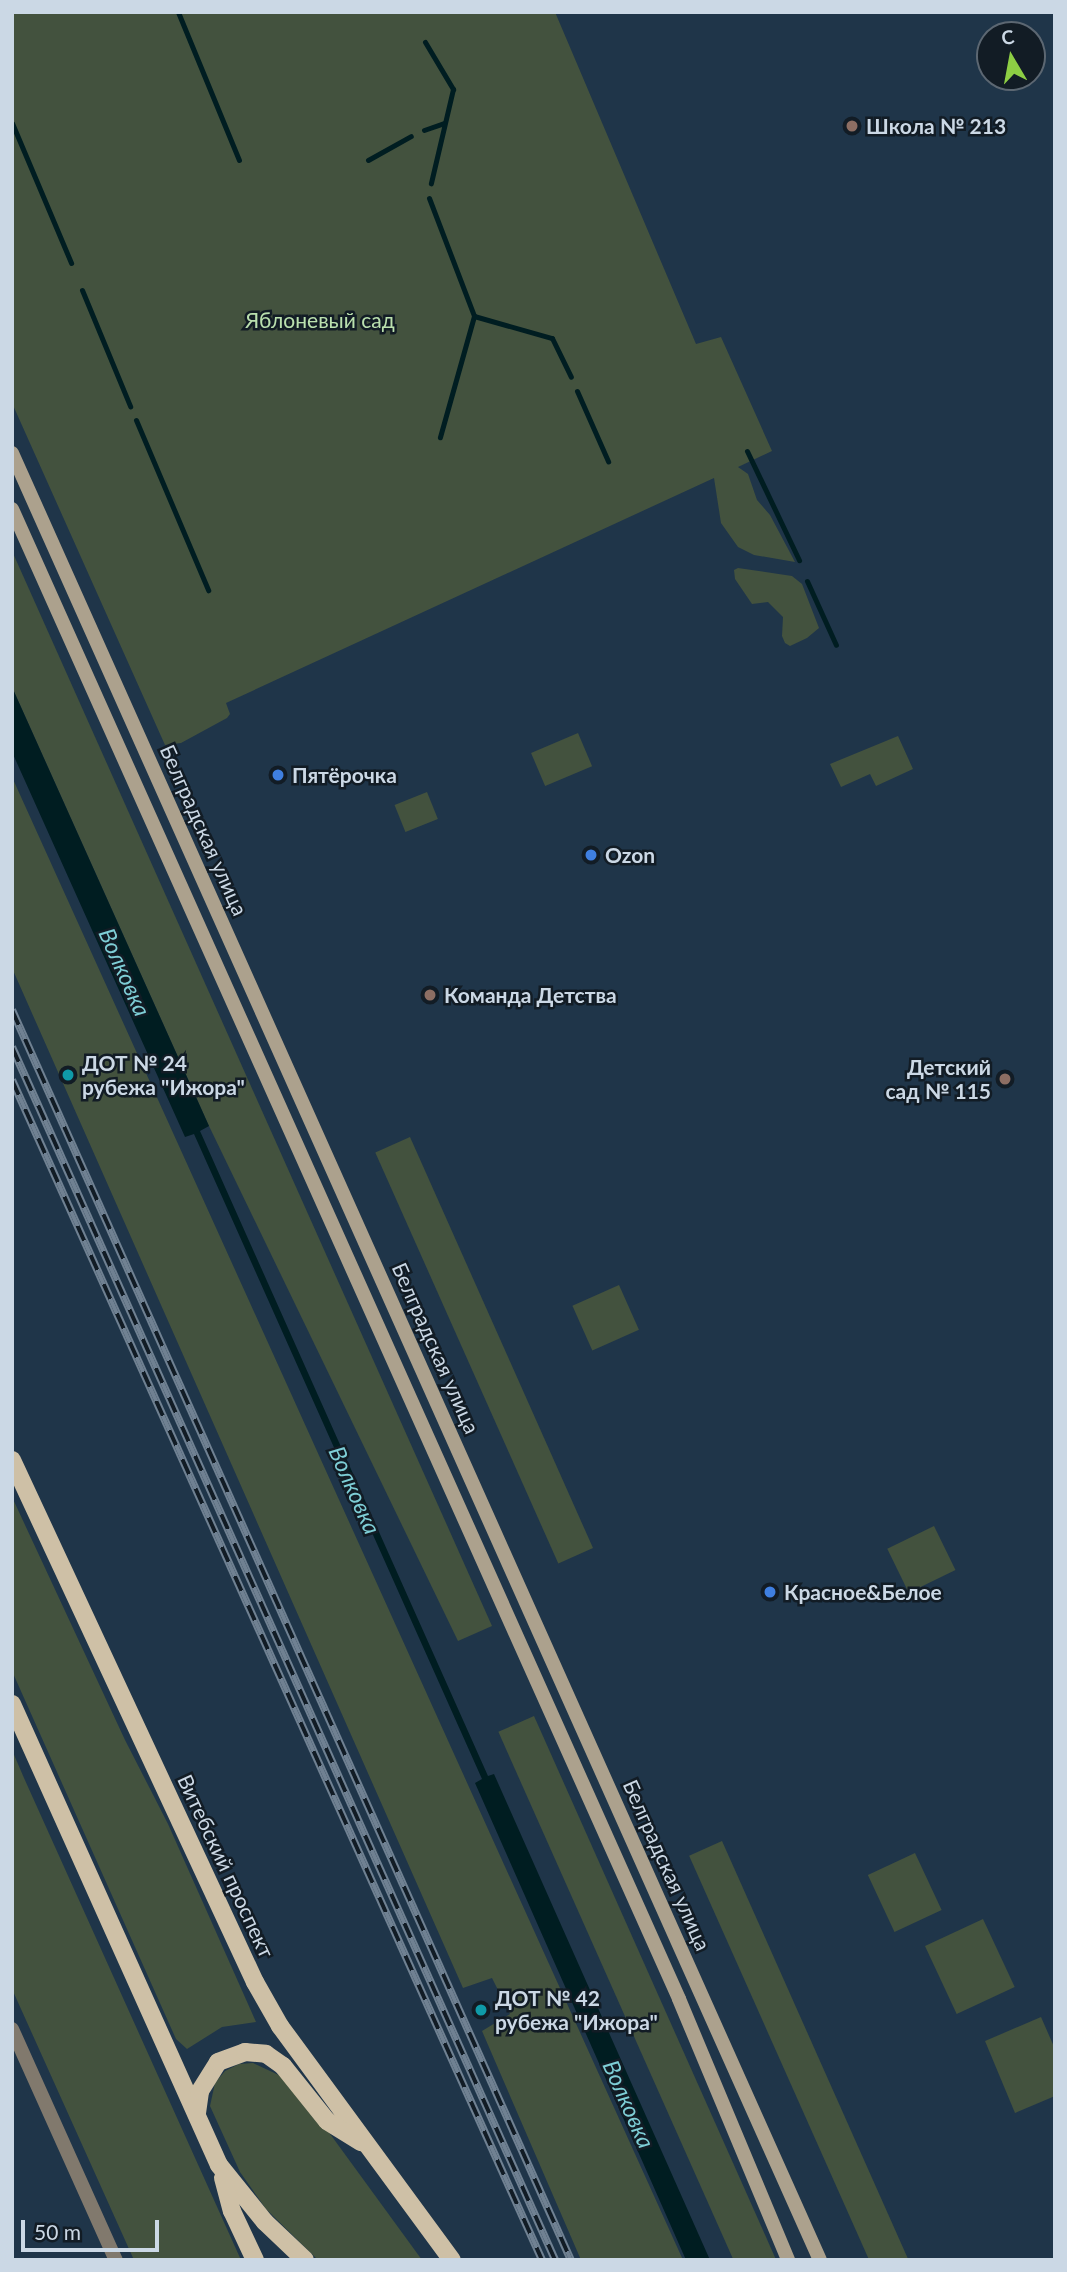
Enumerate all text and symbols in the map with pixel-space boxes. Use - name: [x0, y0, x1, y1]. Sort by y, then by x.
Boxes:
- north arrow: [976, 21, 1046, 91]
- text: С: [999, 24, 1016, 49]
- place label: Школа № 213: [866, 113, 1006, 139]
- marker: Школа № 213: [844, 118, 860, 134]
- park label: Яблоневый сад: [245, 307, 395, 333]
- street label: Белградская улица: [155, 741, 253, 919]
- place label: Пятёрочка: [292, 762, 397, 788]
- marker: Пятёрочка: [270, 767, 286, 783]
- place label: Ozon: [605, 842, 655, 868]
- marker: Ozon: [583, 847, 599, 863]
- water label: Волковка: [93, 924, 157, 1020]
- place label: Команда Детства: [444, 982, 617, 1008]
- marker: Команда Детства: [422, 987, 438, 1003]
- place label: ДОТ № 24 рубежа "Ижора": [82, 1050, 245, 1100]
- place label: Детский сад № 115: [885, 1054, 991, 1104]
- marker: ДОТ № 24 рубежа "Ижора": [60, 1067, 76, 1083]
- marker: Детский сад № 115: [997, 1071, 1013, 1087]
- street label: Белградская улица: [387, 1259, 485, 1437]
- water label: Волковка: [323, 1442, 387, 1538]
- place label: Красное&Белое: [784, 1579, 942, 1605]
- marker: Красное&Белое: [762, 1584, 778, 1600]
- street label: Витебский проспект: [172, 1770, 280, 1962]
- street label: Белградская улица: [618, 1776, 716, 1954]
- place label: ДОТ № 42 рубежа "Ижора": [495, 1985, 658, 2035]
- marker: ДОТ № 42 рубежа "Ижора": [473, 2002, 489, 2018]
- water label: Волковка: [597, 2056, 661, 2152]
- scale bar: [24, 2206, 163, 2250]
- text: 50 m: [34, 2219, 81, 2244]

